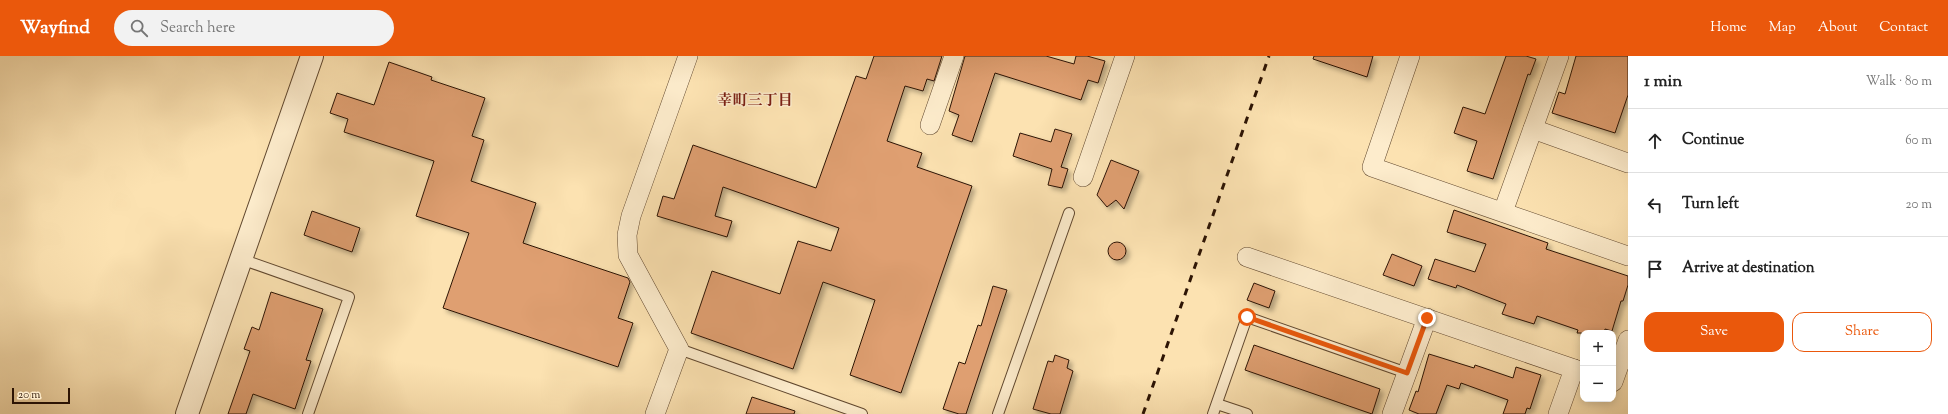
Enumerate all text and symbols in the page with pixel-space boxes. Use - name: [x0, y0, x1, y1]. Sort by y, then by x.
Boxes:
- search box: [114, 10, 394, 46]
- text: Wayfind: [20, 15, 90, 42]
- icon: search: [128, 17, 150, 39]
- text: Search here: [160, 18, 235, 39]
- text: Home: [1710, 18, 1747, 38]
- text: Map: [1769, 18, 1796, 38]
- text: About: [1818, 18, 1857, 38]
- text: Contact: [1879, 18, 1928, 38]
- text: 1 min: [1644, 70, 1682, 94]
- text: Walk · 80 m: [1866, 73, 1932, 91]
- district label: 幸町三丁目: [717, 91, 793, 112]
- icon: ahead: [1644, 130, 1666, 152]
- text: Continue: [1682, 130, 1744, 151]
- text: 60 m: [1905, 132, 1932, 150]
- icon: left: [1644, 194, 1666, 216]
- text: Turn left: [1682, 194, 1739, 215]
- text: 20 m: [1906, 196, 1932, 214]
- icon: arrive: [1644, 258, 1666, 280]
- text: Arrive at destination: [1682, 258, 1815, 279]
- route start: [1238, 308, 1256, 326]
- route end: [1418, 309, 1436, 327]
- button: Save: [1644, 312, 1784, 352]
- button: Share: [1792, 312, 1932, 352]
- map controls: [1580, 330, 1616, 402]
- button: +: [1580, 330, 1616, 366]
- button: −: [1580, 366, 1616, 402]
- scale bar: [12, 386, 70, 405]
- text: 20 m: [18, 387, 40, 403]

